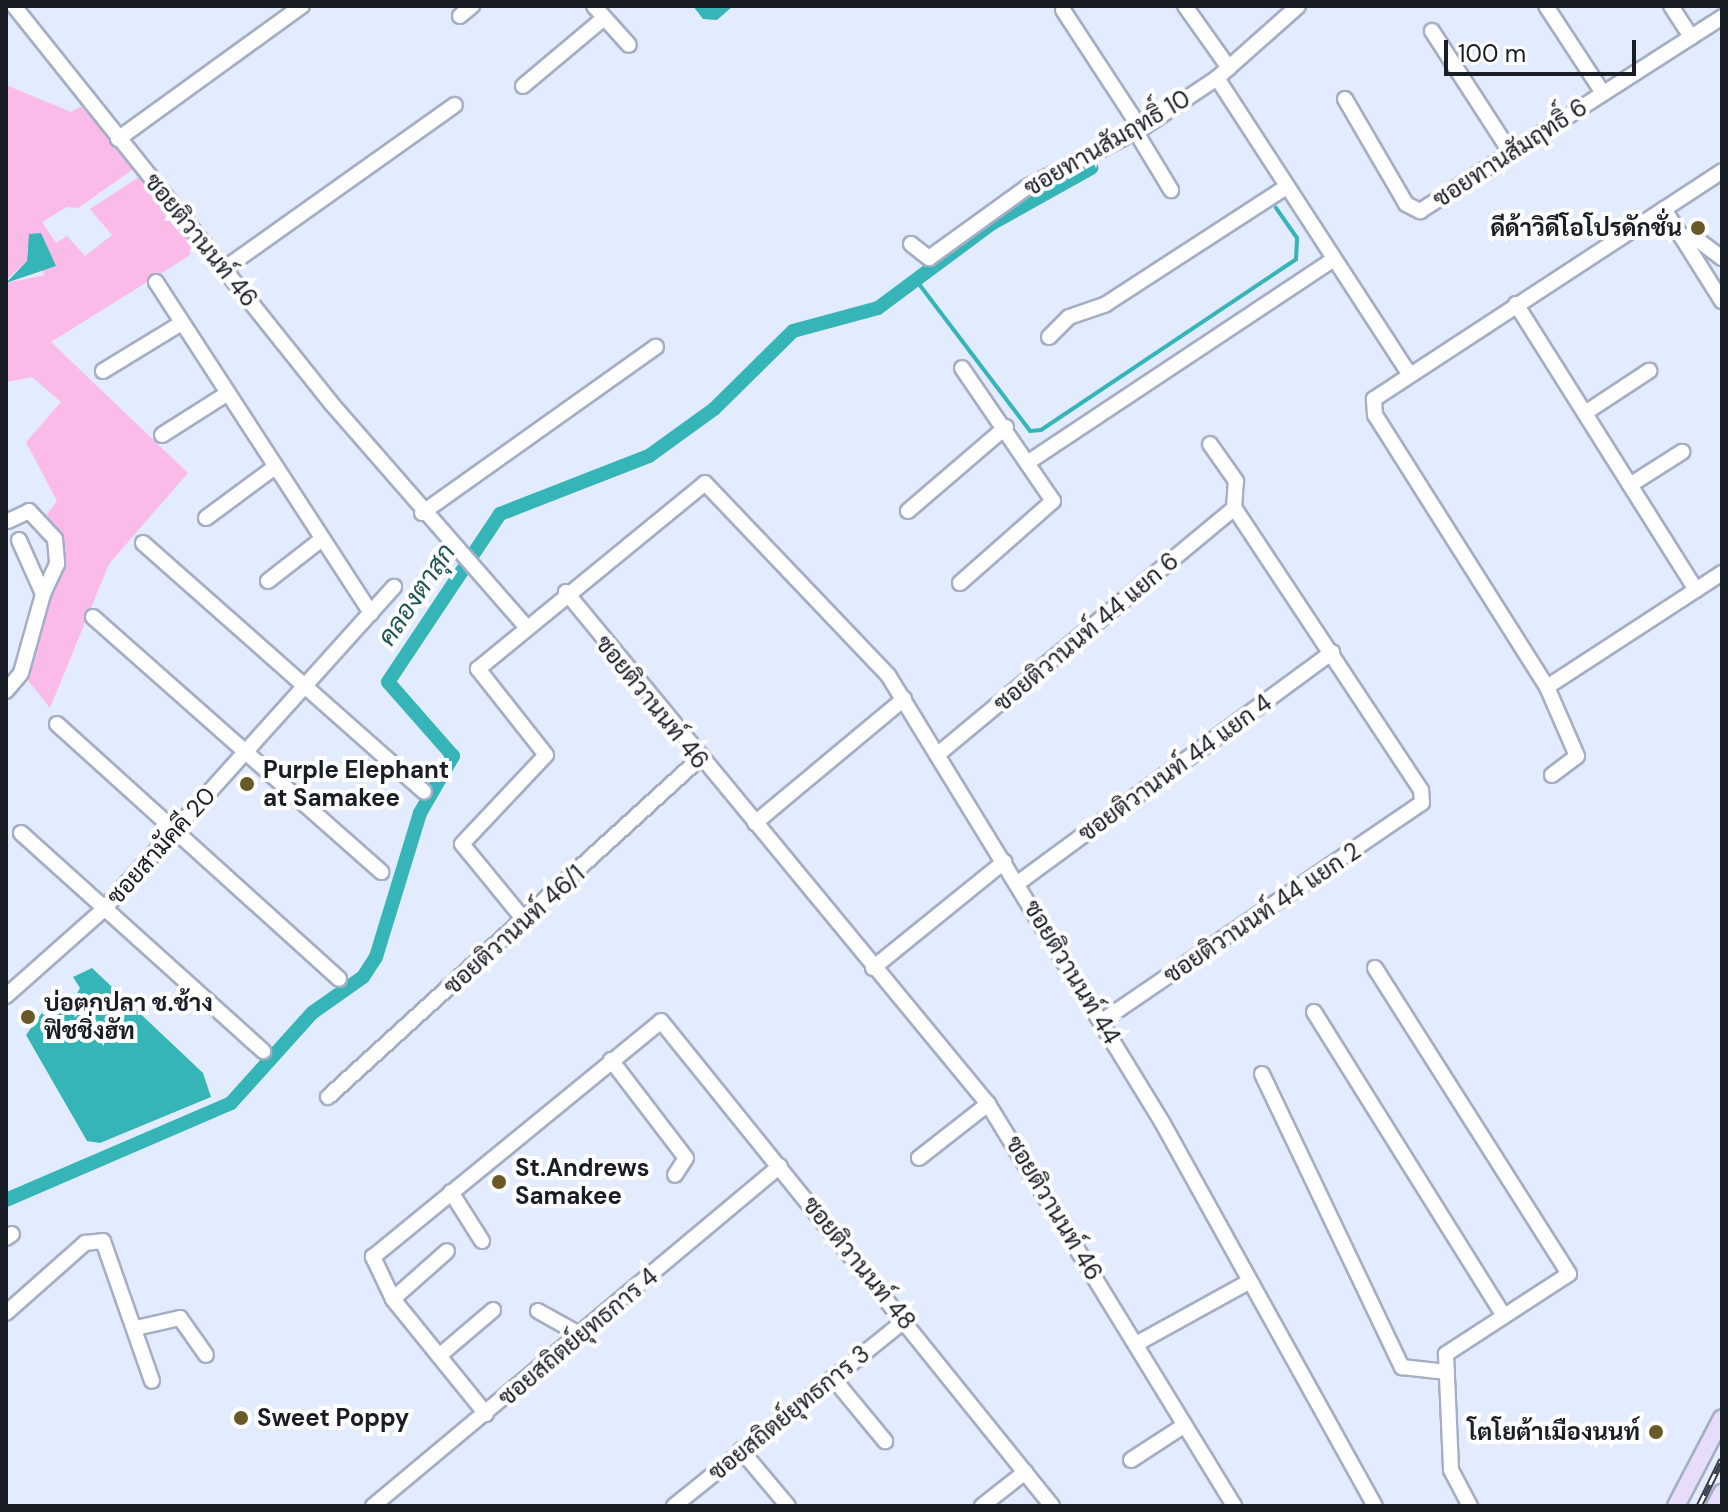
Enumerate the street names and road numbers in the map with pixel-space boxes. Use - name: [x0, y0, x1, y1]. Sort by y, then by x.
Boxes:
- street label: ซอยทานสัมฤทธิ์ 10: [1019, 84, 1195, 202]
- street label: ซอยทานสัมฤทธิ์ 6: [1427, 92, 1593, 214]
- street label: ซอยติวานนท์ 46: [138, 167, 264, 313]
- street label: ซอยติวานนท์ 44 แยก 6: [988, 546, 1184, 718]
- street label: ซอยติวานนท์ 46: [589, 629, 715, 775]
- street label: ซอยติวานนท์ 44 แยก 4: [1073, 688, 1277, 848]
- street label: ซอยสามัคคี 20: [101, 781, 221, 911]
- street label: ซอยติวานนท์ 44 แยก 2: [1158, 836, 1366, 990]
- street label: ซอยติวานนท์ 46/1: [438, 859, 590, 1001]
- street label: ซอยติวานนท์ 44: [1018, 895, 1126, 1049]
- street label: ซอยติวานนท์ 46: [1000, 1131, 1108, 1285]
- street label: ซอยติวานนท์ 48: [797, 1191, 921, 1335]
- street label: ซอยสถิตย์ยุทธการ 4: [492, 1262, 664, 1412]
- street label: ซอยสถิตย์ยุทธการ 3: [703, 1339, 875, 1487]

